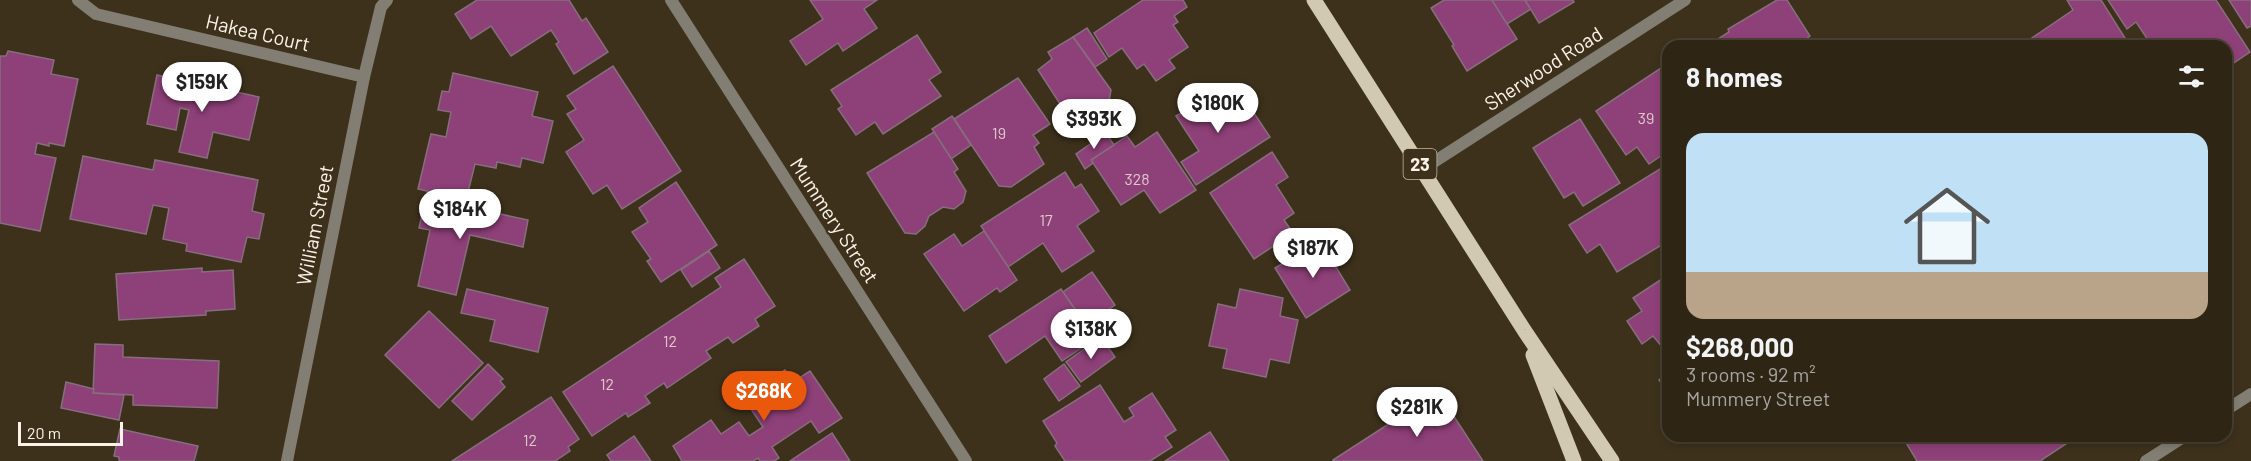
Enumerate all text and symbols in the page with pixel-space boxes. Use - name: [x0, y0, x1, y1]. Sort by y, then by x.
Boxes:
- street label: Hakea Court: [204, 8, 312, 56]
- street label: Sherwood Road: [1480, 21, 1606, 115]
- icon: filters: [2175, 60, 2208, 93]
- text: 8 homes: [1686, 61, 1783, 92]
- pin: $159K: [160, 62, 244, 113]
- text: $159K: [176, 69, 228, 93]
- pin: $180K: [1176, 83, 1260, 134]
- text: $180K: [1191, 90, 1245, 114]
- pin: $393K: [1052, 99, 1136, 150]
- text: $393K: [1066, 106, 1122, 130]
- house number: 39: [1638, 108, 1654, 127]
- house number: 19: [992, 123, 1006, 142]
- road number: 23: [1404, 149, 1436, 179]
- street label: Mummery Street: [786, 153, 884, 287]
- street label: William Street: [291, 163, 337, 287]
- house number: 328: [1124, 169, 1150, 188]
- icon: home: [1893, 172, 2001, 280]
- pin: $184K: [418, 189, 502, 240]
- text: $184K: [433, 196, 487, 220]
- house number: 17: [1039, 210, 1053, 229]
- pin: $187K: [1271, 228, 1355, 279]
- text: $187K: [1287, 235, 1339, 259]
- pin: $138K: [1049, 309, 1133, 360]
- text: $138K: [1065, 316, 1117, 340]
- house number: 12: [663, 331, 677, 350]
- text: $268,000: [1686, 331, 1794, 362]
- text: 3 rooms · 92 m²: [1686, 362, 1816, 386]
- pin: $268K: [722, 371, 806, 422]
- house number: 12: [600, 374, 614, 393]
- text: $268K: [736, 378, 792, 402]
- text: Mummery Street: [1686, 386, 1830, 410]
- pin: $281K: [1375, 387, 1459, 438]
- text: $281K: [1391, 394, 1443, 418]
- scale bar: [18, 419, 123, 446]
- text: 20 m: [27, 423, 61, 442]
- house number: 12: [523, 430, 537, 449]

